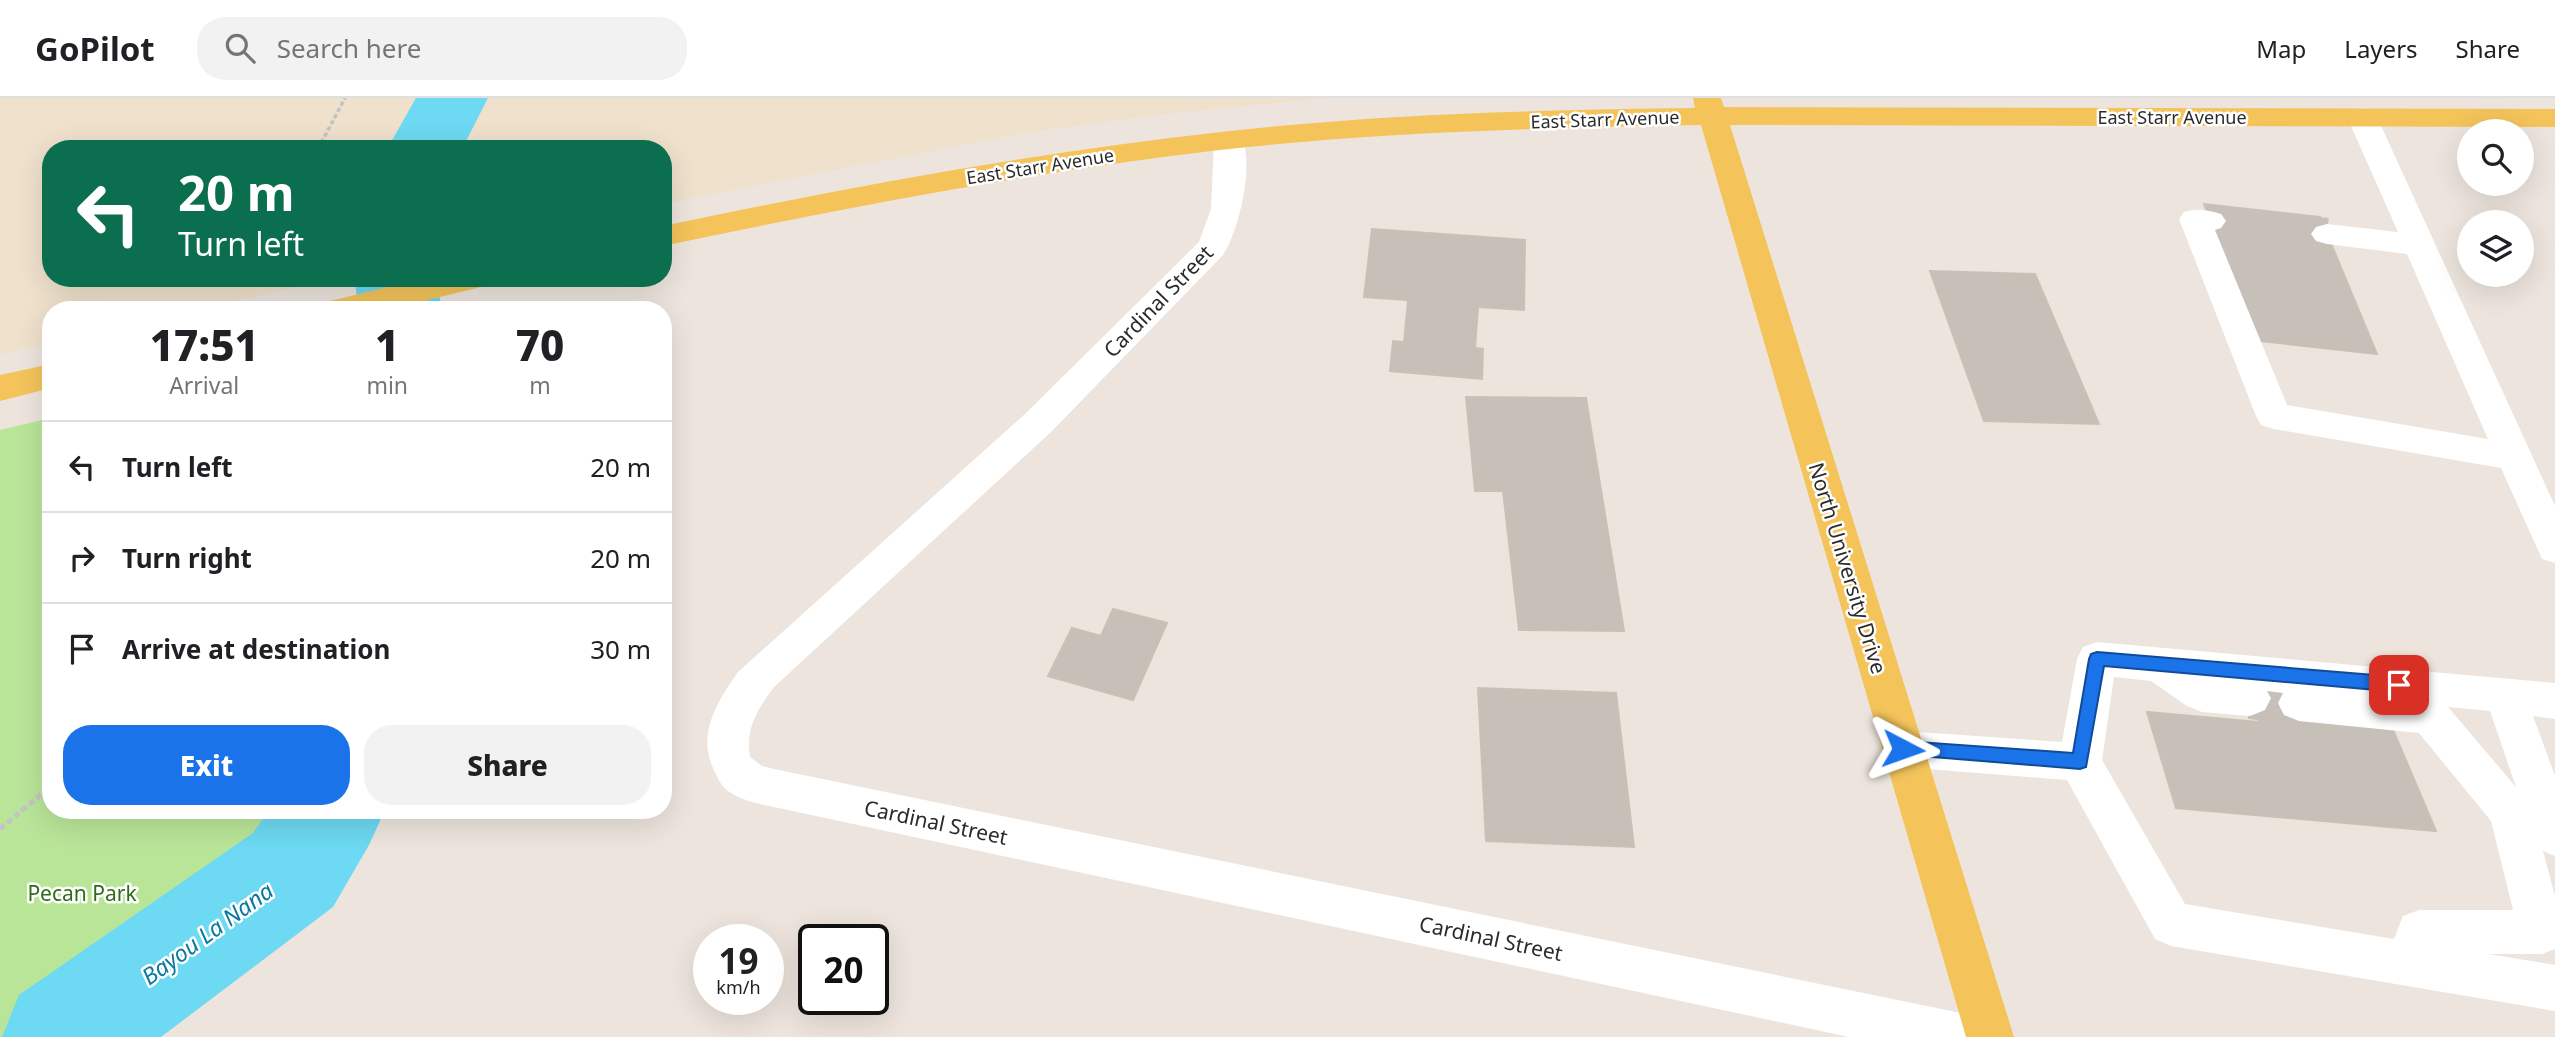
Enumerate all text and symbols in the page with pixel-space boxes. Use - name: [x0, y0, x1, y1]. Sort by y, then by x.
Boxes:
- search box: [197, 17, 687, 80]
- text: GoPilot: [35, 26, 155, 71]
- icon: search: [221, 29, 259, 67]
- text: Search here: [277, 30, 421, 66]
- text: Map: [2256, 32, 2306, 65]
- text: Layers: [2344, 32, 2418, 65]
- text: Share: [2456, 32, 2520, 65]
- street label: East Starr Avenue: [1530, 104, 1680, 134]
- street label: East Starr Avenue: [2097, 105, 2247, 129]
- map controls: [2457, 119, 2534, 287]
- button: search: [2457, 119, 2534, 196]
- street label: East Starr Avenue: [964, 142, 1116, 190]
- text: 20 m: [178, 159, 295, 225]
- icon: left: [63, 168, 154, 259]
- button: layers: [2457, 210, 2534, 287]
- text: Turn left: [178, 222, 304, 265]
- street label: Cardinal Street: [1097, 239, 1219, 363]
- text: 17:51: [150, 316, 259, 373]
- text: 1: [375, 316, 399, 373]
- text: 70: [516, 316, 564, 373]
- text: Arrival: [169, 369, 239, 401]
- text: min: [366, 369, 408, 401]
- text: m: [529, 369, 551, 401]
- icon: left: [63, 448, 101, 486]
- text: Turn left: [122, 449, 233, 485]
- text: 20 m: [590, 449, 651, 485]
- street label: North University Drive: [1803, 459, 1893, 677]
- icon: right: [63, 539, 101, 577]
- text: Turn right: [122, 540, 252, 576]
- text: 20 m: [590, 540, 651, 576]
- icon: arrive: [63, 630, 101, 668]
- text: Arrive at destination: [122, 631, 391, 667]
- text: 30 m: [590, 631, 651, 667]
- pin: [2369, 655, 2429, 715]
- icon: arrive: [2380, 666, 2418, 704]
- position arrow: [1866, 712, 1940, 786]
- button: Exit: [63, 725, 350, 805]
- button: Share: [364, 725, 651, 805]
- street label: Cardinal Street: [862, 793, 1011, 851]
- water label: Bayou La Nana: [135, 874, 279, 992]
- park label: Pecan Park: [27, 879, 137, 907]
- street label: Cardinal Street: [1417, 909, 1566, 967]
- speed limit sign: 20: [798, 924, 889, 1015]
- text: 19: [718, 937, 759, 984]
- text: km/h: [716, 975, 761, 999]

